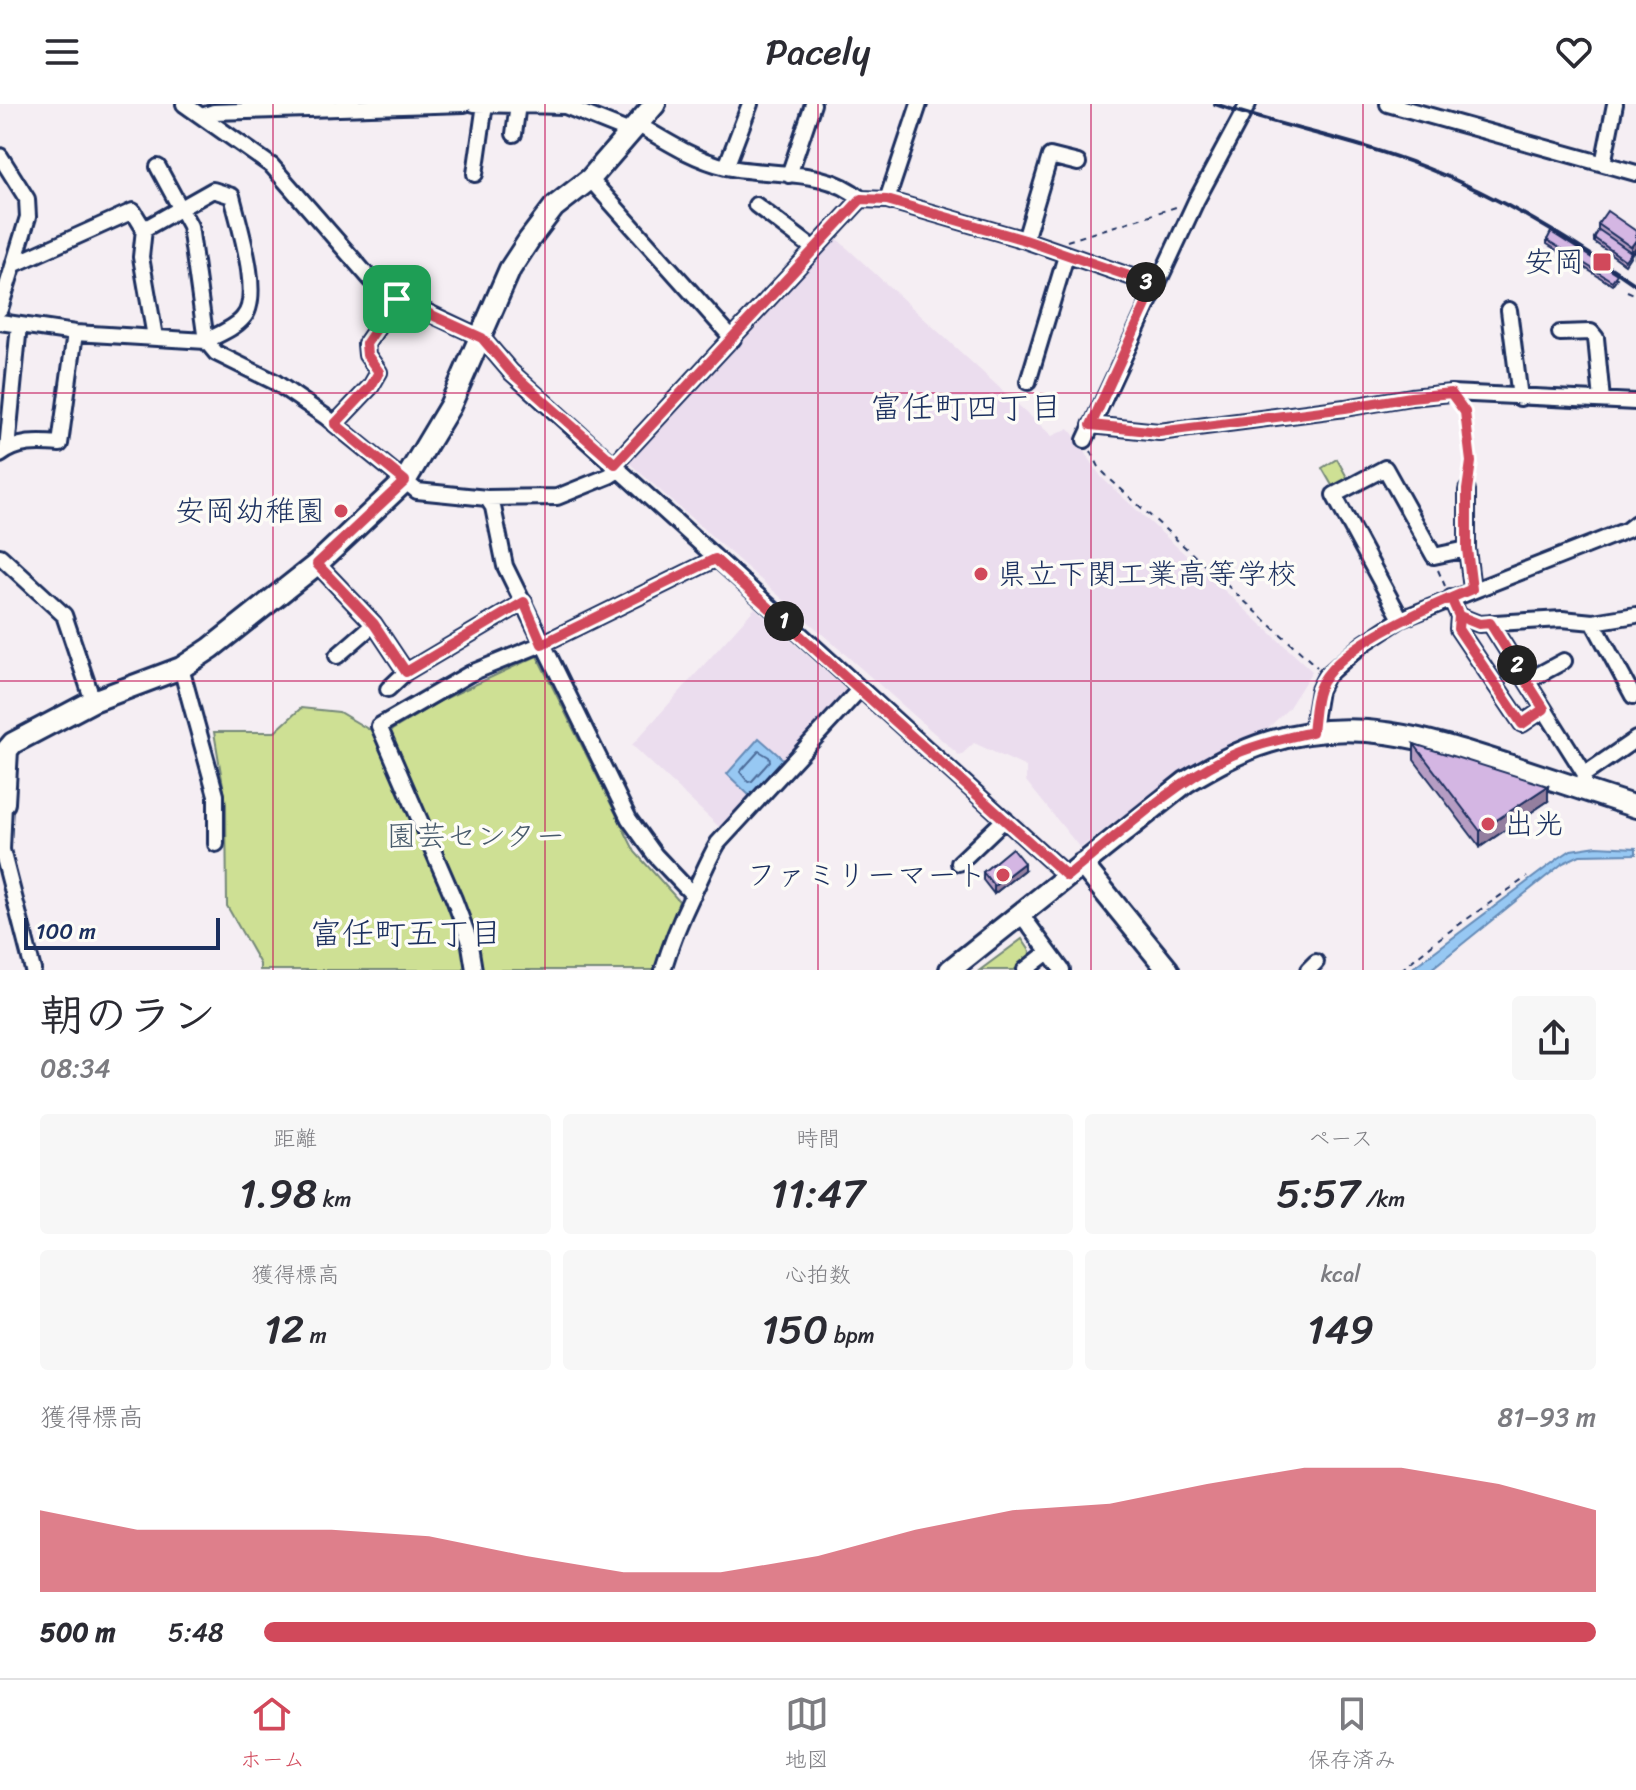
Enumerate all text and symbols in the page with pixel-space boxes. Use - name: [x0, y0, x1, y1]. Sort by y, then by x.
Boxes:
- text: Pacely: [765, 20, 871, 84]
- icon: menu: [40, 30, 84, 74]
- icon: heart: [1552, 30, 1596, 74]
- place label: 安岡: [1524, 235, 1584, 289]
- marker: 安岡: [1591, 251, 1613, 273]
- pin: 3: [1126, 262, 1166, 302]
- text: 3: [1140, 262, 1152, 301]
- pin: [363, 265, 431, 333]
- icon: arrive: [375, 277, 419, 321]
- district label: 富任町四丁目: [870, 379, 1062, 436]
- place label: 安岡幼稚園: [175, 484, 325, 538]
- marker: 安岡幼稚園: [332, 502, 350, 520]
- place label: 県立下関工業高等学校: [997, 547, 1297, 601]
- marker: 県立下関工業高等学校: [972, 565, 990, 583]
- pin: 1: [764, 601, 804, 641]
- text: 1: [779, 601, 789, 640]
- pin: 2: [1497, 645, 1537, 685]
- text: 2: [1511, 645, 1523, 684]
- place label: 出光: [1504, 797, 1564, 851]
- park label: 園芸センター: [387, 809, 565, 863]
- marker: 出光: [1479, 815, 1497, 833]
- place label: ファミリーマート: [746, 848, 987, 902]
- marker: ファミリーマート: [994, 866, 1012, 884]
- district label: 富任町五丁目: [310, 905, 502, 962]
- text: 100 m: [36, 912, 96, 951]
- scale bar: [24, 914, 220, 950]
- text: 朝のラン: [40, 976, 216, 1054]
- button: share: [1512, 996, 1596, 1080]
- text: 08:34: [40, 1045, 111, 1091]
- text: 距離: [273, 1119, 317, 1158]
- text: 時間: [796, 1119, 840, 1158]
- text: ペース: [1308, 1119, 1373, 1158]
- text: 1.98: [239, 1158, 317, 1229]
- text: 11:47: [771, 1158, 865, 1229]
- text: 5:57: [1276, 1158, 1360, 1229]
- text: km: [317, 1180, 351, 1219]
- text: /km: [1360, 1180, 1405, 1219]
- text: 獲得標高: [251, 1255, 339, 1294]
- text: 心拍数: [785, 1255, 851, 1294]
- text: kcal: [1321, 1255, 1361, 1294]
- text: 12: [264, 1294, 304, 1365]
- text: 150: [761, 1294, 828, 1365]
- text: 149: [1307, 1294, 1374, 1365]
- text: m: [304, 1316, 327, 1355]
- text: bpm: [828, 1316, 875, 1355]
- text: 獲得標高: [40, 1394, 144, 1440]
- text: 81–93 m: [1497, 1394, 1596, 1440]
- text: 500 m: [40, 1609, 115, 1655]
- text: 5:48: [168, 1609, 224, 1655]
- tab: ホーム: [240, 1692, 305, 1779]
- tab: 地図: [785, 1692, 829, 1779]
- tab: 保存済み: [1308, 1692, 1396, 1779]

